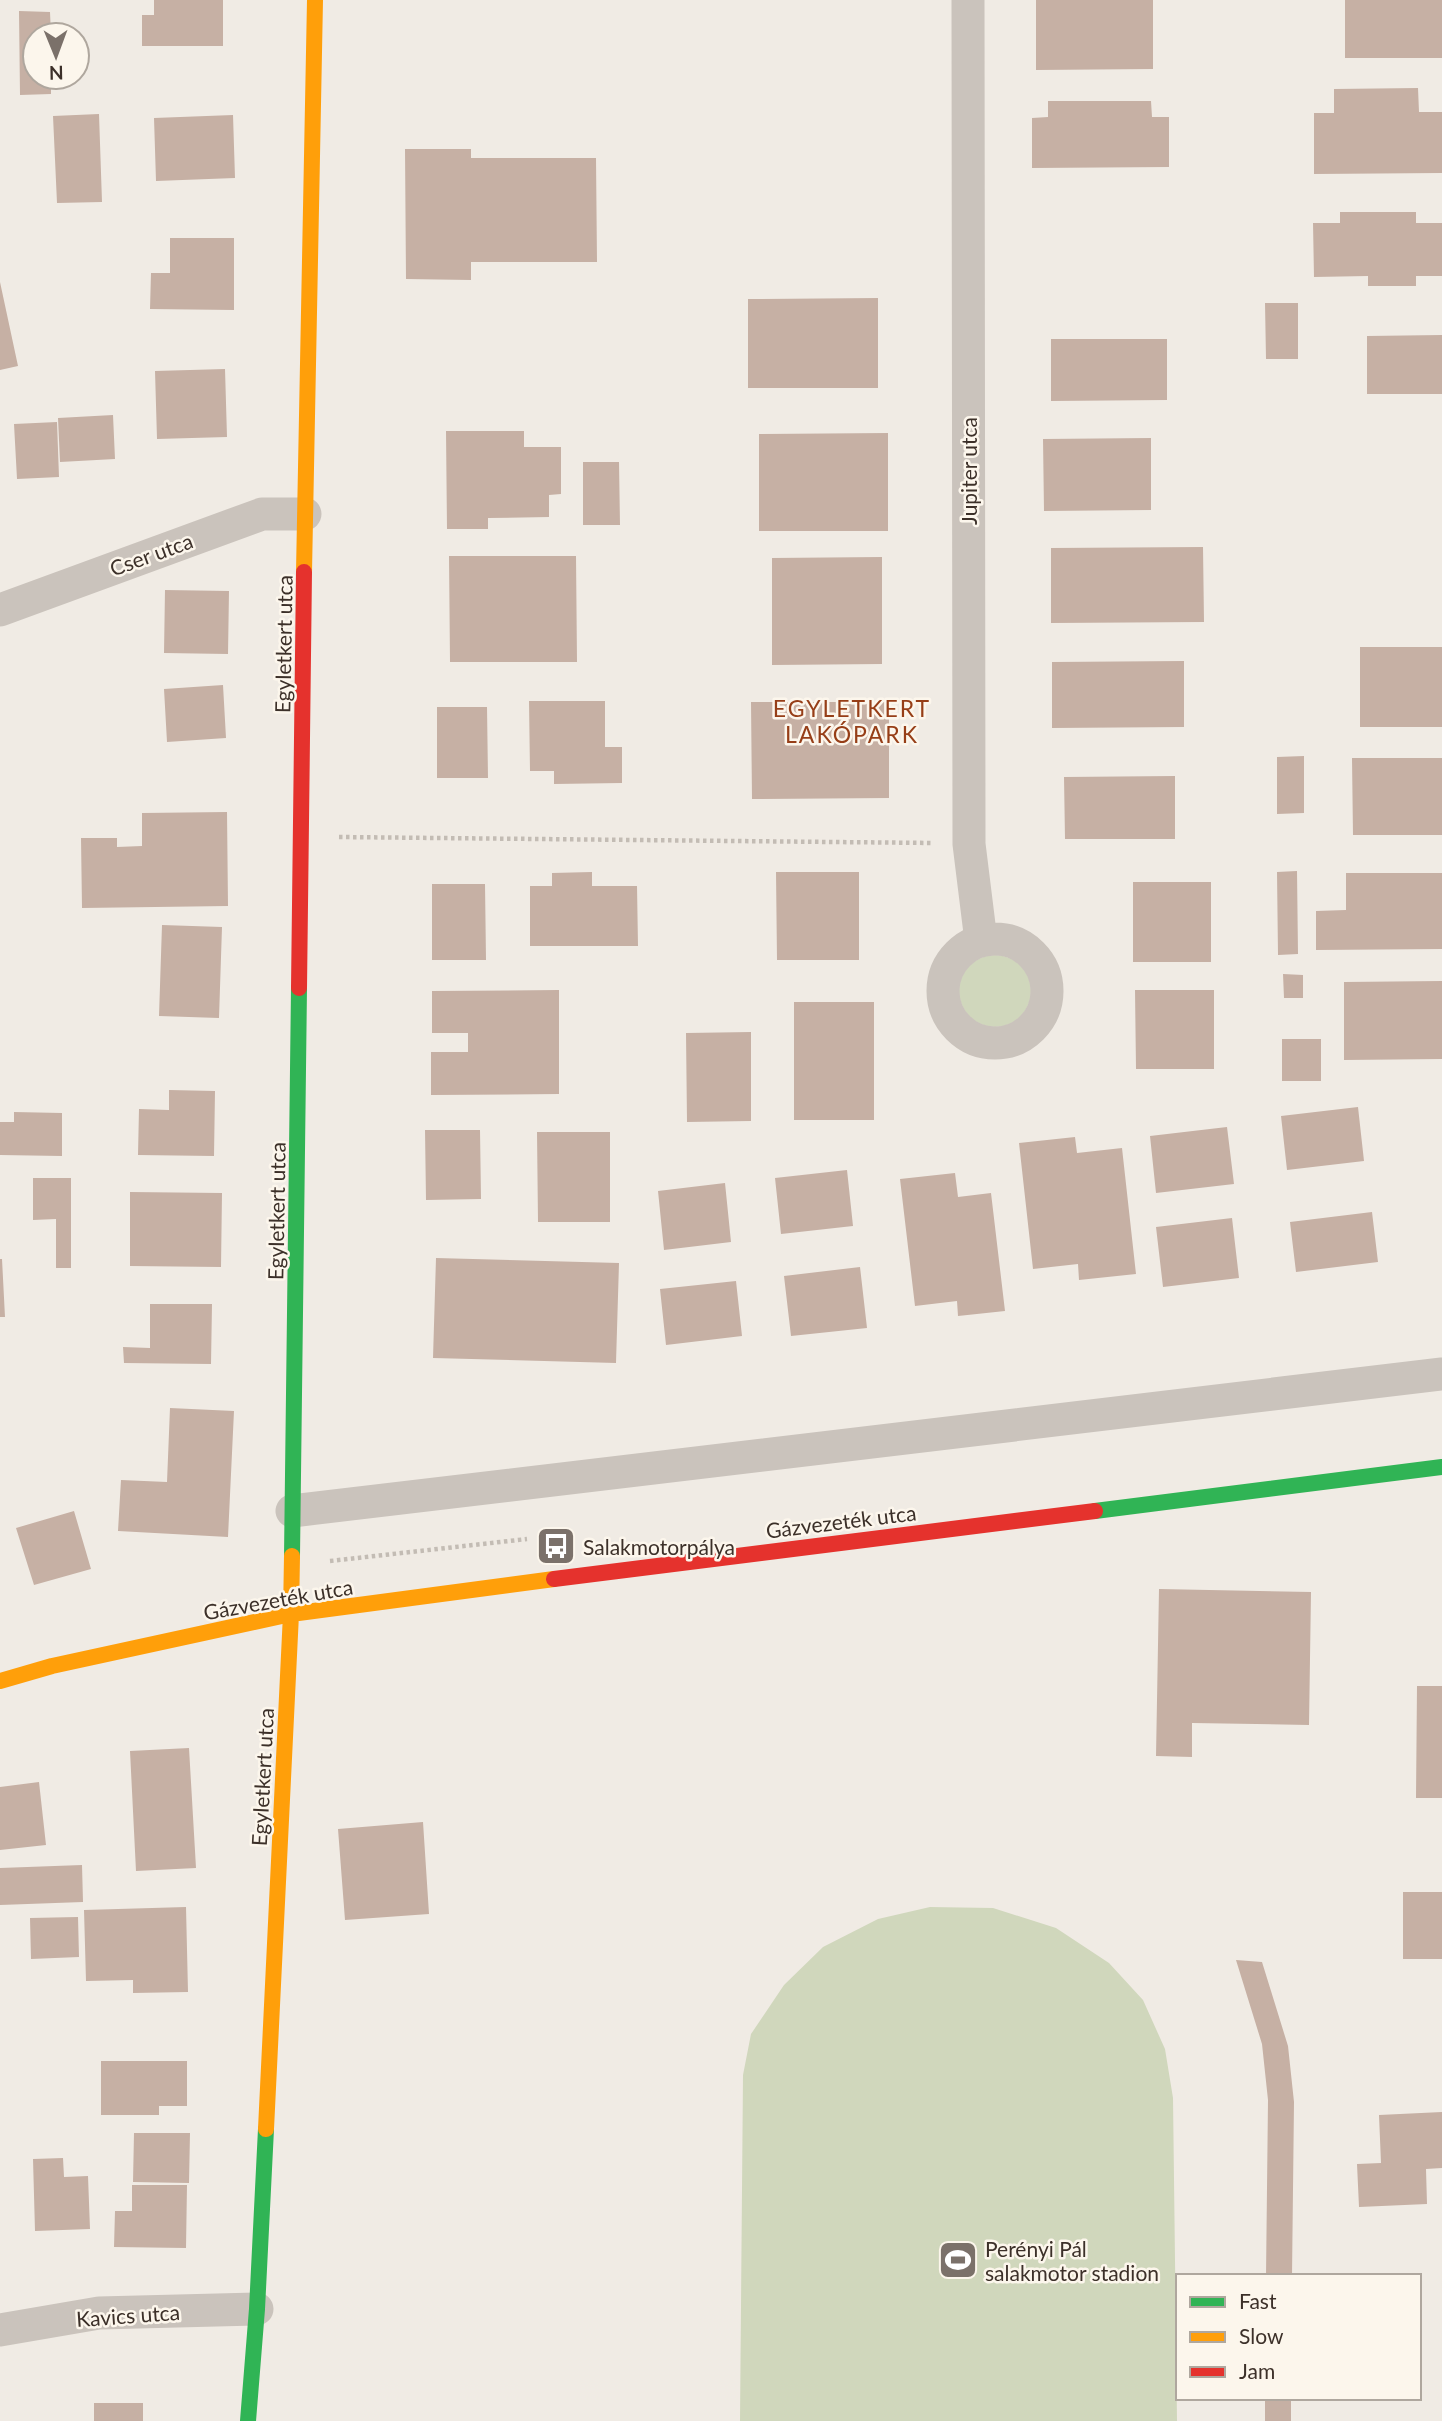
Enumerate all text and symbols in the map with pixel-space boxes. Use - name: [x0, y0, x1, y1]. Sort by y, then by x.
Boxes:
- north arrow: [21, 21, 91, 91]
- text: N: [49, 62, 64, 85]
- street label: Jupiter utca: [956, 417, 981, 525]
- street label: Cser utca: [106, 527, 196, 581]
- street label: Egyletkert utca: [269, 575, 297, 713]
- district label: EGYLETKERT LAKÓPARK: [773, 694, 931, 748]
- street label: Egyletkert utca: [262, 1142, 290, 1280]
- street label: Gázvezeték utca: [764, 1499, 918, 1543]
- bus stop icon: Salakmotorpálya: [535, 1525, 577, 1567]
- place label: Salakmotorpálya: [583, 1534, 735, 1559]
- street label: Gázvezeték utca: [201, 1574, 355, 1624]
- street label: Egyletkert utca: [246, 1707, 278, 1847]
- place label: Perényi Pál salakmotor stadion: [985, 2236, 1159, 2285]
- sports icon: Perényi Pál salakmotor stadion: [937, 2239, 979, 2281]
- legend: [1176, 2274, 1421, 2400]
- text: Fast: [1239, 2288, 1277, 2313]
- street label: Kavics utca: [75, 2299, 181, 2331]
- text: Slow: [1239, 2323, 1284, 2348]
- text: Jam: [1239, 2358, 1275, 2383]

